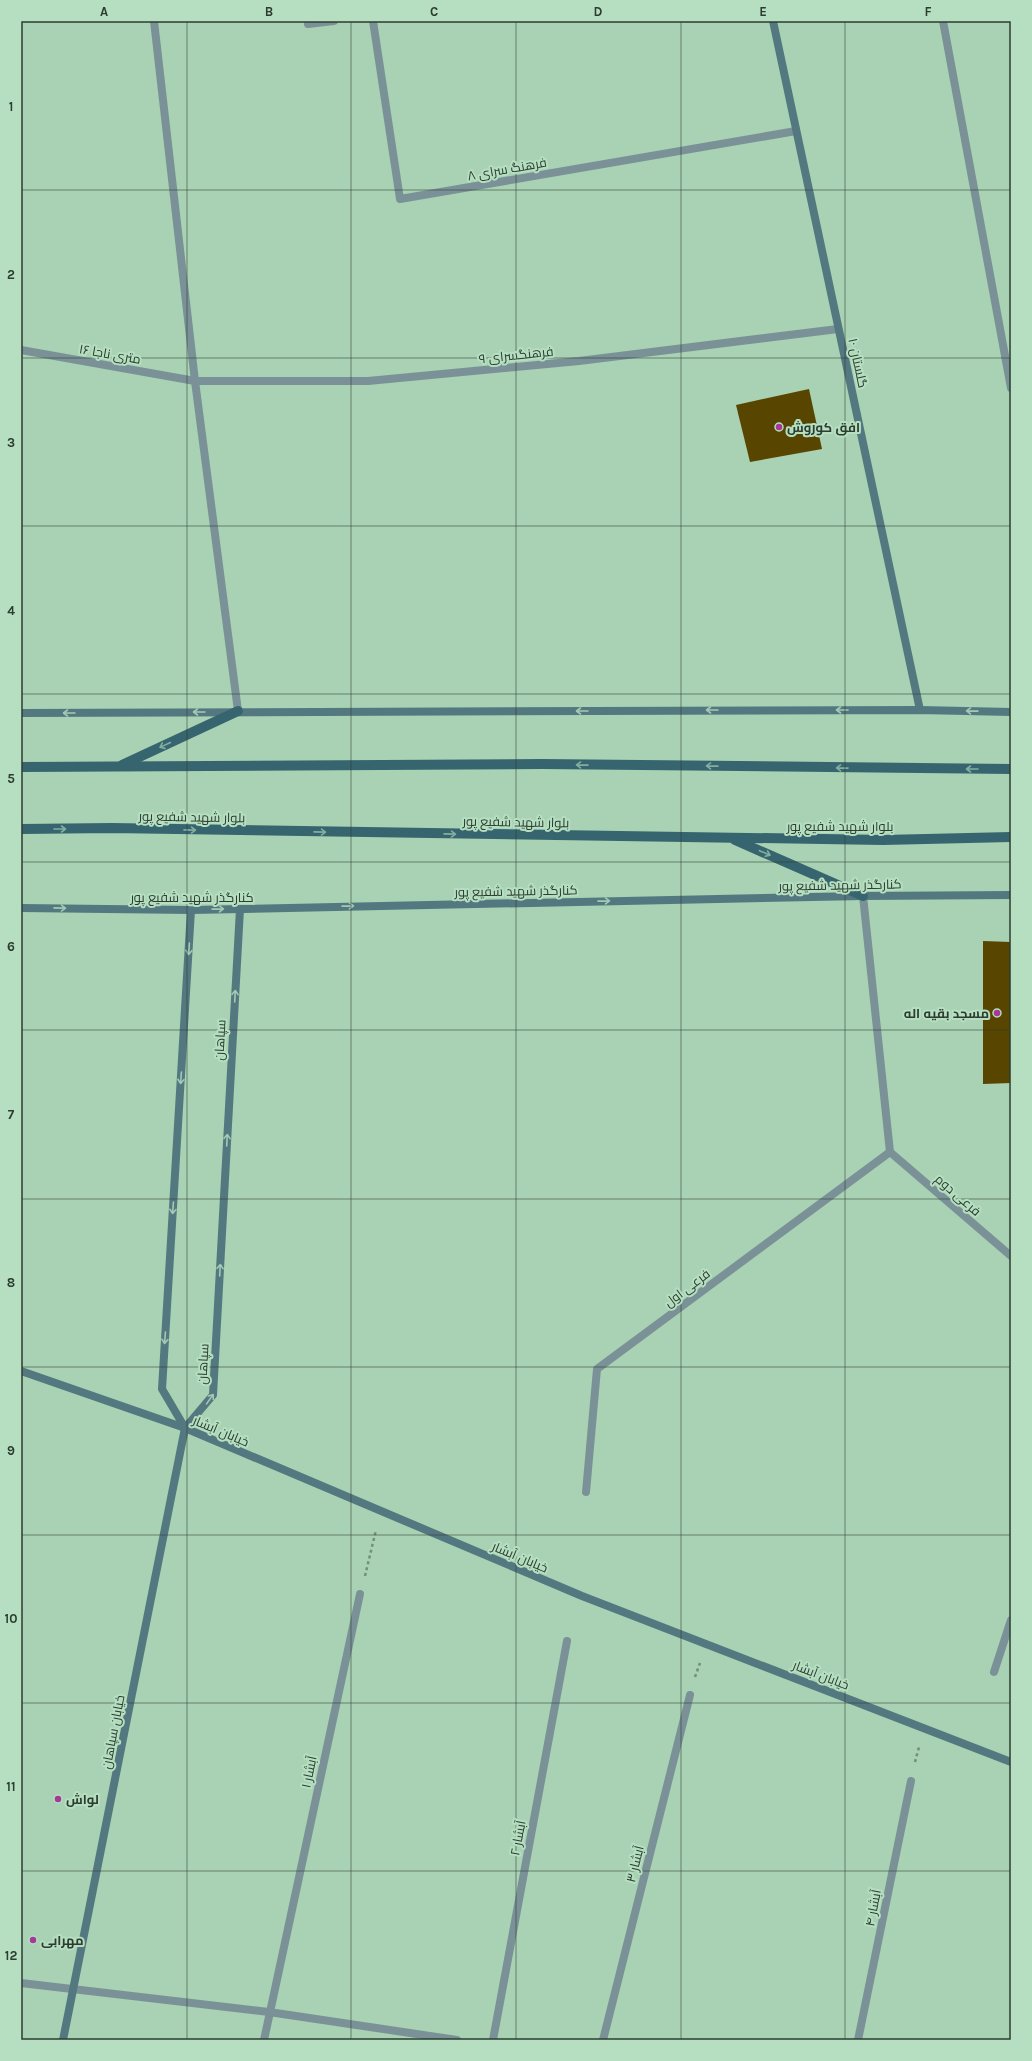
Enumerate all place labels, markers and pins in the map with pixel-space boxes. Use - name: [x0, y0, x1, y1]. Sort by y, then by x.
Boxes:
- place label: افق کوروش: [787, 420, 860, 436]
- marker: افق کوروش: [774, 422, 784, 432]
- place label: مسجد بقیه اله: [904, 1006, 989, 1021]
- marker: مسجد بقیه اله: [992, 1008, 1002, 1018]
- place label: لواش: [66, 1792, 99, 1808]
- marker: لواش: [53, 1794, 63, 1804]
- place label: مهرابی: [41, 1933, 83, 1949]
- marker: مهرابی: [28, 1935, 38, 1945]

